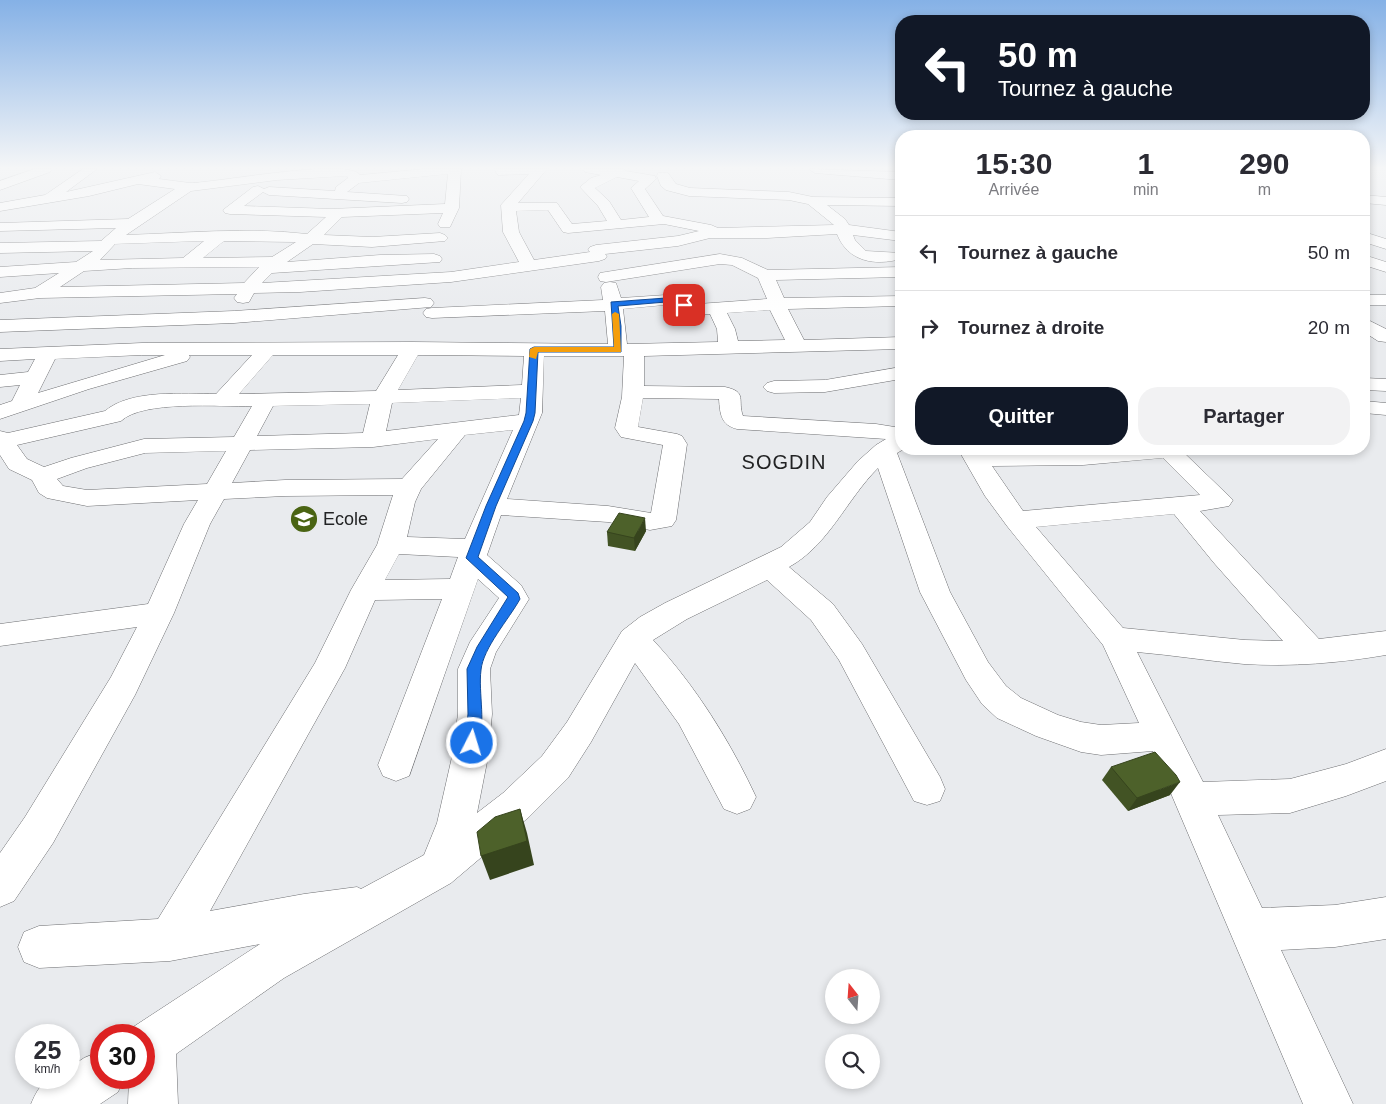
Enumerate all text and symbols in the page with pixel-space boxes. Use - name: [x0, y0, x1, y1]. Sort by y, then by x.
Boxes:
- icon: left: [915, 35, 980, 100]
- text: 50 m: [998, 35, 1078, 74]
- text: Tournez à gauche: [998, 76, 1173, 101]
- text: 15:30: [976, 147, 1052, 180]
- text: 1: [1137, 147, 1154, 180]
- text: 290: [1239, 147, 1289, 180]
- text: Arrivée: [989, 181, 1039, 198]
- text: min: [1133, 181, 1159, 198]
- text: m: [1258, 181, 1271, 198]
- icon: left: [915, 239, 943, 267]
- text: Tournez à gauche: [958, 242, 1118, 263]
- text: 50 m: [1308, 242, 1350, 263]
- pin: [663, 284, 705, 326]
- icon: arrive: [670, 291, 698, 319]
- icon: right: [915, 314, 943, 342]
- text: Tournez à droite: [958, 317, 1104, 338]
- text: 20 m: [1308, 317, 1350, 338]
- button: Quitter: [915, 387, 1128, 445]
- button: Partager: [1138, 387, 1350, 445]
- district label: SOGDIN: [742, 451, 826, 473]
- school or university icon: Ecole: [289, 504, 319, 534]
- place label: Ecole: [323, 509, 368, 529]
- position arrow: [445, 716, 497, 768]
- north arrow: [825, 969, 880, 1024]
- map controls: [825, 969, 880, 1089]
- speed limit sign: 30: [90, 1024, 155, 1089]
- button: search: [825, 1034, 880, 1089]
- text: 25: [34, 1036, 61, 1064]
- text: km/h: [34, 1062, 61, 1076]

